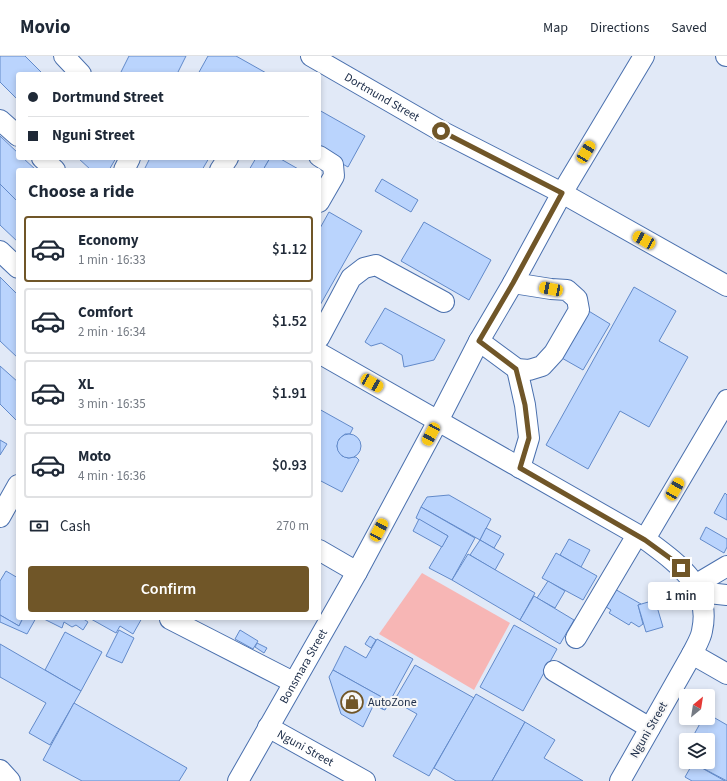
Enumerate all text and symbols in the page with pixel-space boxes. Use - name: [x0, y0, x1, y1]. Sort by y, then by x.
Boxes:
- text: Movio: [20, 14, 71, 41]
- text: Map: [543, 18, 568, 38]
- text: Directions: [590, 18, 649, 38]
- text: Saved: [671, 18, 707, 38]
- street label: Dortmund Street: [341, 69, 423, 125]
- text: Dortmund Street: [52, 87, 164, 108]
- route start: [432, 122, 450, 140]
- text: Nguni Street: [52, 125, 135, 146]
- car: [575, 139, 597, 165]
- text: Choose a ride: [28, 179, 134, 204]
- car: [631, 229, 657, 251]
- text: Economy: [78, 230, 139, 251]
- icon: car: [30, 231, 66, 267]
- text: $1.12: [272, 239, 307, 260]
- text: 1 min · 16:33: [78, 251, 146, 269]
- car: [538, 281, 564, 297]
- text: Comfort: [78, 302, 133, 323]
- icon: car: [30, 303, 66, 339]
- text: $1.52: [272, 311, 307, 332]
- text: 2 min · 16:34: [78, 323, 146, 341]
- car: [359, 372, 385, 394]
- text: XL: [78, 374, 94, 395]
- icon: car: [30, 375, 66, 411]
- text: $1.91: [272, 383, 307, 404]
- text: 3 min · 16:35: [78, 395, 146, 413]
- car: [420, 421, 442, 447]
- text: Moto: [78, 446, 111, 467]
- icon: car: [30, 447, 66, 483]
- text: $0.93: [272, 455, 307, 476]
- text: 4 min · 16:36: [78, 467, 146, 485]
- car: [664, 476, 686, 502]
- icon: cash: [28, 515, 50, 537]
- text: Cash: [60, 516, 91, 537]
- text: 270 m: [276, 517, 309, 535]
- car: [368, 517, 390, 543]
- route end: [672, 559, 690, 577]
- button: Confirm: [28, 566, 309, 612]
- callout: 1 min: [648, 582, 714, 610]
- text: 1 min: [666, 587, 696, 605]
- street label: Bonsmara Street: [275, 626, 331, 707]
- shop icon: AutoZone: [339, 689, 365, 715]
- north arrow: [679, 689, 715, 725]
- map controls: [679, 689, 715, 769]
- place label: AutoZone: [368, 694, 417, 711]
- street label: Nguni Street: [626, 699, 672, 761]
- street label: Nguni Street: [274, 725, 337, 771]
- button: layers: [679, 733, 715, 769]

